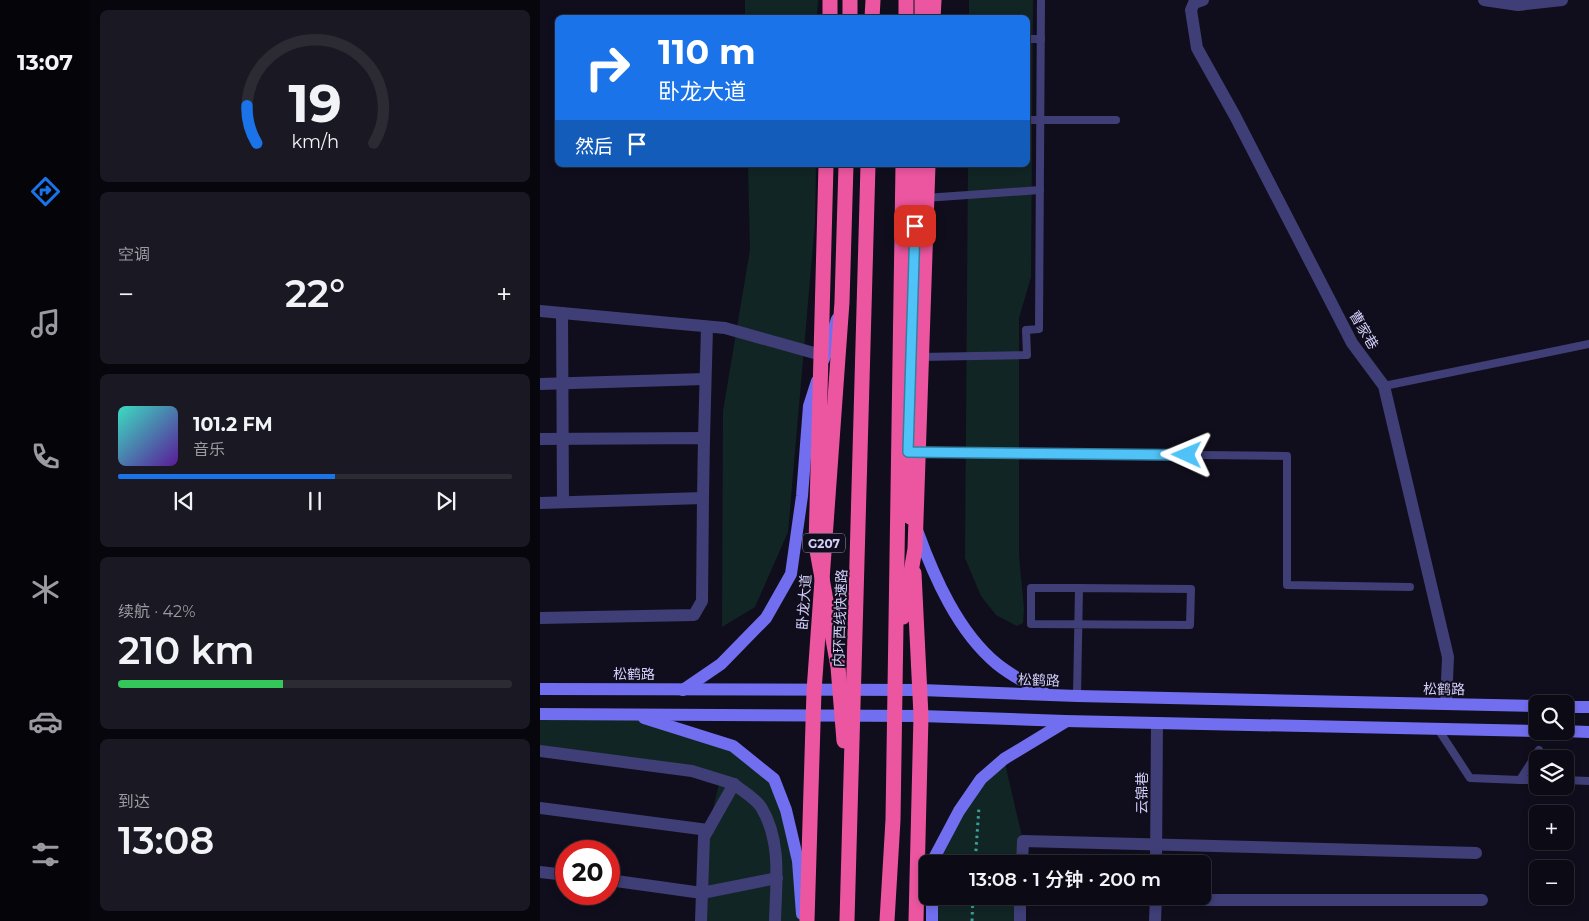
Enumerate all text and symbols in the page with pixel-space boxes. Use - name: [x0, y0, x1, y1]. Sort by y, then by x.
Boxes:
- text: 110 m: [658, 30, 756, 73]
- icon: right: [575, 35, 640, 100]
- text: 13:07: [17, 49, 73, 76]
- text: 19: [288, 72, 342, 135]
- text: 卧龙大道: [658, 78, 746, 105]
- icon: arrive: [623, 130, 651, 158]
- text: km/h: [291, 131, 339, 152]
- text: 然后: [575, 135, 613, 158]
- icon: directions: [28, 174, 63, 209]
- pin: [894, 205, 936, 247]
- icon: arrive: [901, 212, 929, 240]
- text: 空调: [118, 245, 150, 264]
- text: 22°: [285, 270, 345, 317]
- text: −: [118, 277, 134, 311]
- text: +: [496, 277, 512, 311]
- icon: music: [28, 306, 63, 341]
- street label: 曹家巷: [1345, 307, 1383, 353]
- text: 101.2 FM: [193, 413, 273, 436]
- position arrow: [1160, 428, 1212, 480]
- icon: phone: [28, 439, 63, 474]
- text: 音乐: [193, 440, 225, 459]
- icon: previous: [170, 487, 198, 515]
- icon: pause: [301, 487, 329, 515]
- icon: next: [432, 487, 460, 515]
- road number: G207: [803, 534, 845, 552]
- street label: 内环西线快速路: [829, 569, 851, 667]
- icon: climate: [28, 572, 63, 607]
- street label: 卧龙大道: [793, 573, 815, 631]
- text: 续航 · 42%: [118, 602, 195, 621]
- text: 210 km: [118, 627, 255, 674]
- street label: 松鹤路: [613, 665, 655, 683]
- street label: 松鹤路: [1018, 670, 1060, 690]
- street label: 松鹤路: [1423, 680, 1465, 698]
- map controls: [1529, 695, 1574, 905]
- button: search: [1529, 695, 1574, 740]
- icon: car: [28, 704, 63, 739]
- button: layers: [1529, 750, 1574, 795]
- street label: 云锦巷: [1133, 772, 1151, 814]
- text: 到达: [118, 792, 150, 811]
- button: +: [1529, 805, 1574, 850]
- text: 13:08: [118, 817, 214, 864]
- icon: filters: [28, 837, 63, 872]
- speed limit sign: 20: [555, 840, 620, 905]
- button: −: [1529, 860, 1574, 905]
- text: 13:08 · 1 分钟 · 200 m: [969, 868, 1161, 891]

